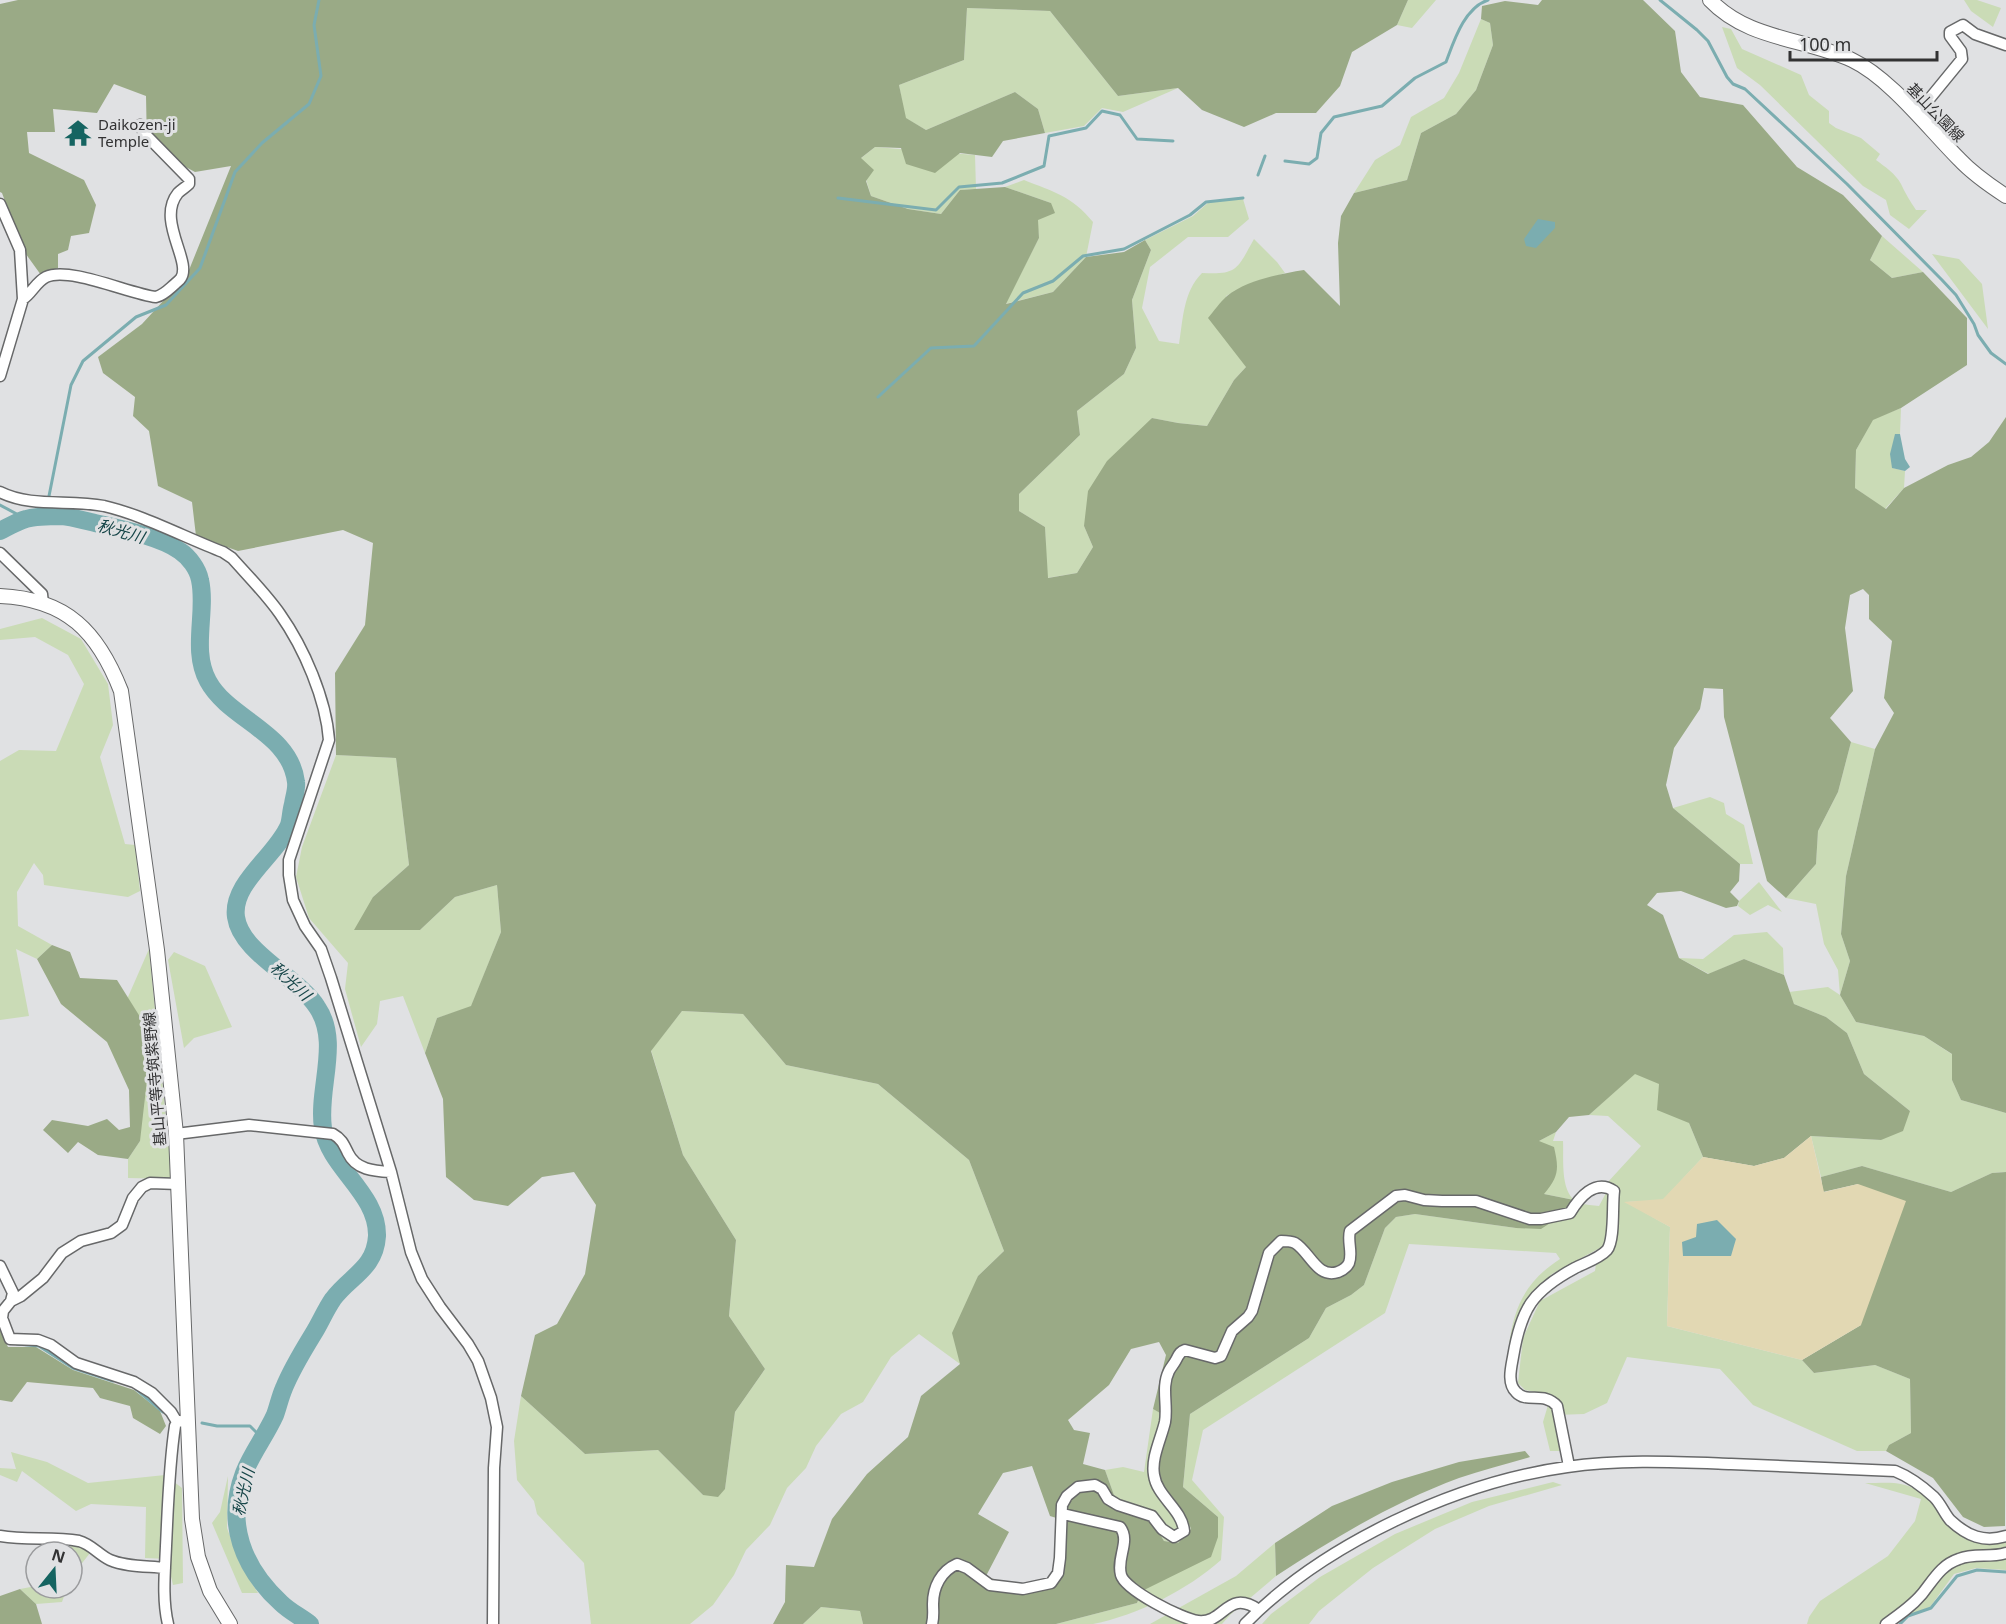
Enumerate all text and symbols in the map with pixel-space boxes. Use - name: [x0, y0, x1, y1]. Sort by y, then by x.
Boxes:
- scale bar: [1790, 24, 1937, 62]
- text: 100 m: [1799, 32, 1851, 56]
- street label: 基山公園線: [1903, 78, 1969, 146]
- place label: Daikozen-ji Temple: [98, 114, 176, 151]
- temple icon: Daikozen-ji Temple: [63, 118, 93, 148]
- water label: 秋光川: [95, 514, 149, 549]
- water label: 秋光川: [266, 957, 318, 1007]
- street label: 基山平等寺筑紫野線: [138, 1011, 170, 1147]
- water label: 秋光川: [227, 1464, 260, 1518]
- north arrow: [24, 1540, 84, 1600]
- text: N: [49, 1543, 68, 1568]

